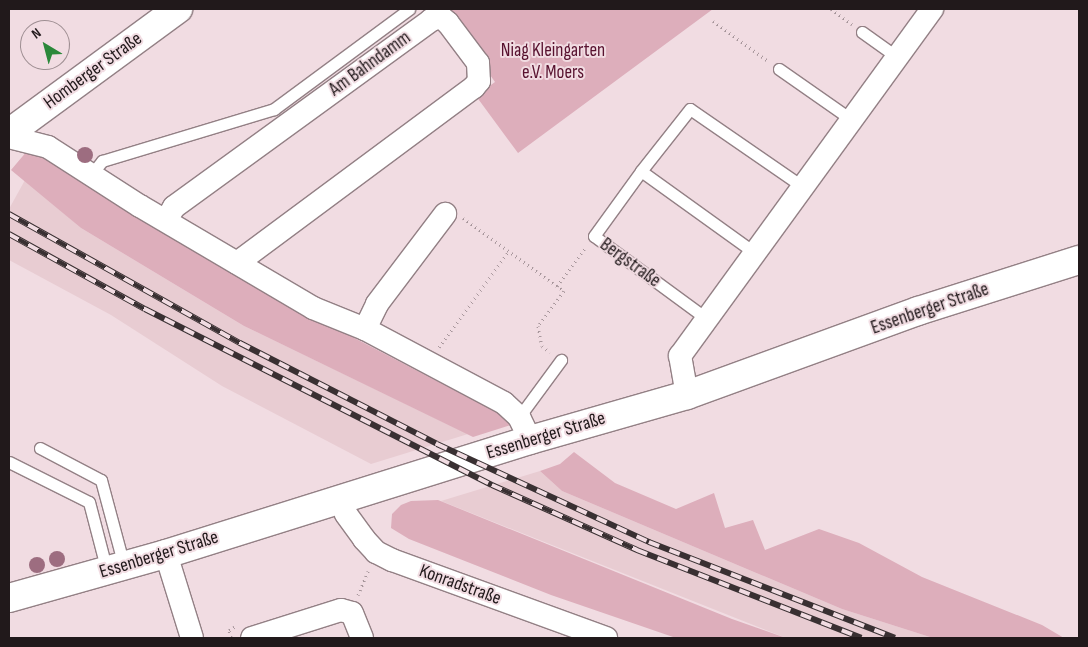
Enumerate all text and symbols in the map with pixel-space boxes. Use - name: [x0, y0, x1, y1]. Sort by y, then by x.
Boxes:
- north arrow: [20, 20, 70, 70]
- text: N: [28, 24, 44, 42]
- street label: Am Bahndamm: [325, 27, 415, 101]
- street label: Homberger Straße: [39, 28, 147, 114]
- park label: Niag Kleingarten e.V. Moers: [501, 40, 605, 84]
- street label: Bergstraße: [595, 233, 665, 293]
- street label: Essenberger Straße: [868, 278, 992, 340]
- street label: Essenberger Straße: [484, 407, 608, 465]
- street label: Essenberger Straße: [97, 526, 221, 584]
- street label: Konradstraße: [416, 560, 504, 610]

